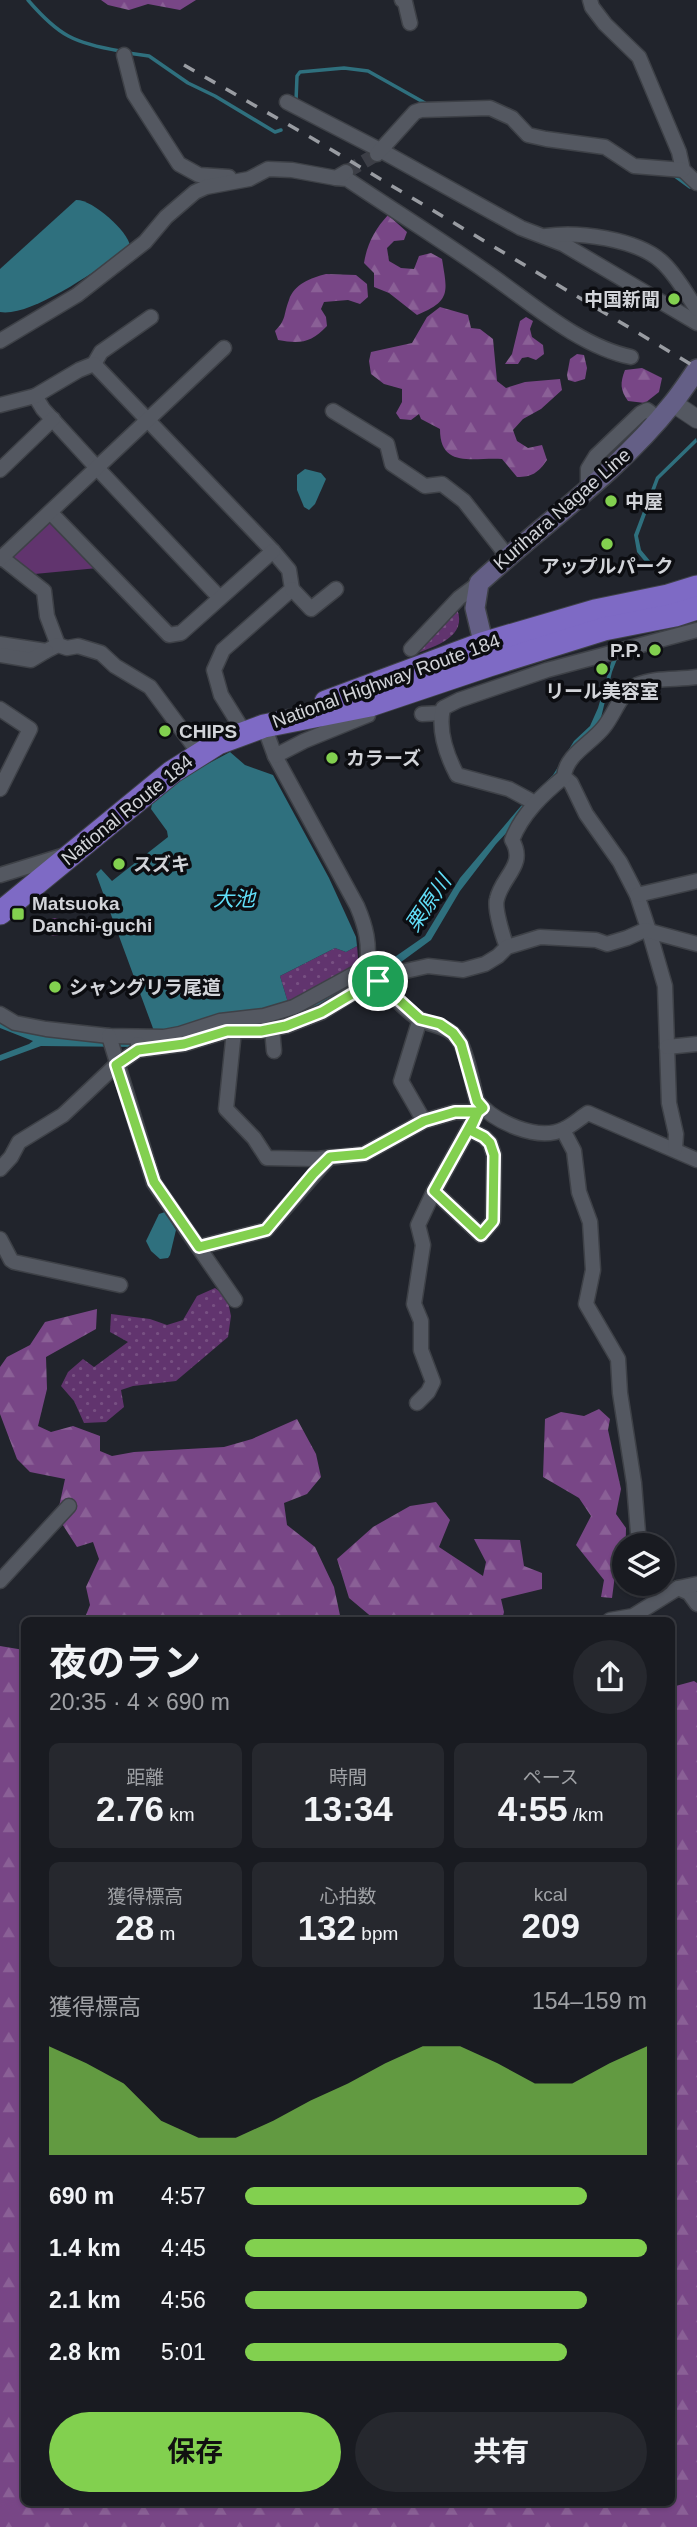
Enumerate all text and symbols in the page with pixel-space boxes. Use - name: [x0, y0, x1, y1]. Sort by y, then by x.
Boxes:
- place label: 中国新聞: [584, 289, 660, 310]
- marker: 中国新聞: [666, 291, 682, 307]
- street label: Kurihara Nagae Line: [489, 444, 635, 574]
- place label: 中屋: [625, 491, 663, 512]
- marker: 中屋: [603, 493, 619, 509]
- marker: アップルパーク: [599, 536, 615, 552]
- place label: アップルパーク: [540, 556, 674, 577]
- street label: National Highway Route 184: [269, 630, 503, 732]
- place label: P.P.: [610, 640, 641, 661]
- marker: P.P.: [647, 642, 663, 658]
- marker: リール美容室: [594, 661, 610, 677]
- place label: リール美容室: [545, 681, 659, 702]
- place label: CHIPS: [179, 721, 237, 742]
- marker: CHIPS: [157, 723, 173, 739]
- place label: カラーズ: [346, 748, 421, 769]
- street label: National Route 184: [57, 750, 197, 869]
- marker: カラーズ: [324, 750, 340, 766]
- place label: スズキ: [133, 854, 190, 875]
- marker: スズキ: [111, 856, 127, 872]
- water label: 栗原川: [401, 869, 456, 936]
- water label: 大池: [213, 887, 257, 910]
- place label: Matsuoka Danchi-guchi: [32, 893, 152, 936]
- marker: Matsuoka Danchi-guchi: [10, 906, 26, 922]
- pin: [348, 951, 408, 1011]
- icon: arrive: [359, 962, 397, 1000]
- place label: シャングリラ尾道: [69, 977, 221, 998]
- marker: シャングリラ尾道: [47, 979, 63, 995]
- map controls: [612, 1533, 675, 1596]
- button: layers: [612, 1533, 675, 1596]
- button: share: [573, 1640, 647, 1714]
- text: 夜のラン: [49, 1642, 201, 1684]
- text: 20:35 · 4 × 690 m: [49, 1689, 230, 1715]
- text: 距離: [126, 1767, 164, 1788]
- text: 時間: [329, 1767, 367, 1788]
- text: ペース: [523, 1767, 579, 1788]
- text: 2.76: [96, 1789, 164, 1828]
- text: 13:34: [303, 1789, 393, 1828]
- text: 4:55: [498, 1789, 568, 1828]
- text: km: [164, 1804, 195, 1825]
- text: /km: [568, 1804, 604, 1825]
- text: kcal: [534, 1884, 568, 1905]
- text: 獲得標高: [107, 1886, 183, 1907]
- text: 心拍数: [319, 1886, 377, 1907]
- text: 209: [521, 1906, 580, 1945]
- text: 28: [115, 1908, 154, 1947]
- text: 132: [298, 1908, 356, 1947]
- text: m: [154, 1923, 175, 1944]
- text: bpm: [356, 1923, 398, 1944]
- text: 154–159 m: [532, 1988, 647, 2014]
- text: 獲得標高: [49, 1994, 141, 2020]
- text: 690 m: [49, 2183, 114, 2209]
- text: 4:57: [161, 2183, 206, 2209]
- text: 1.4 km: [49, 2235, 121, 2261]
- text: 4:45: [161, 2235, 206, 2261]
- text: 2.1 km: [49, 2287, 121, 2313]
- text: 4:56: [161, 2287, 206, 2313]
- text: 2.8 km: [49, 2339, 121, 2365]
- text: 5:01: [161, 2339, 206, 2365]
- button: 保存: [49, 2412, 341, 2492]
- button: 共有: [355, 2412, 647, 2492]

